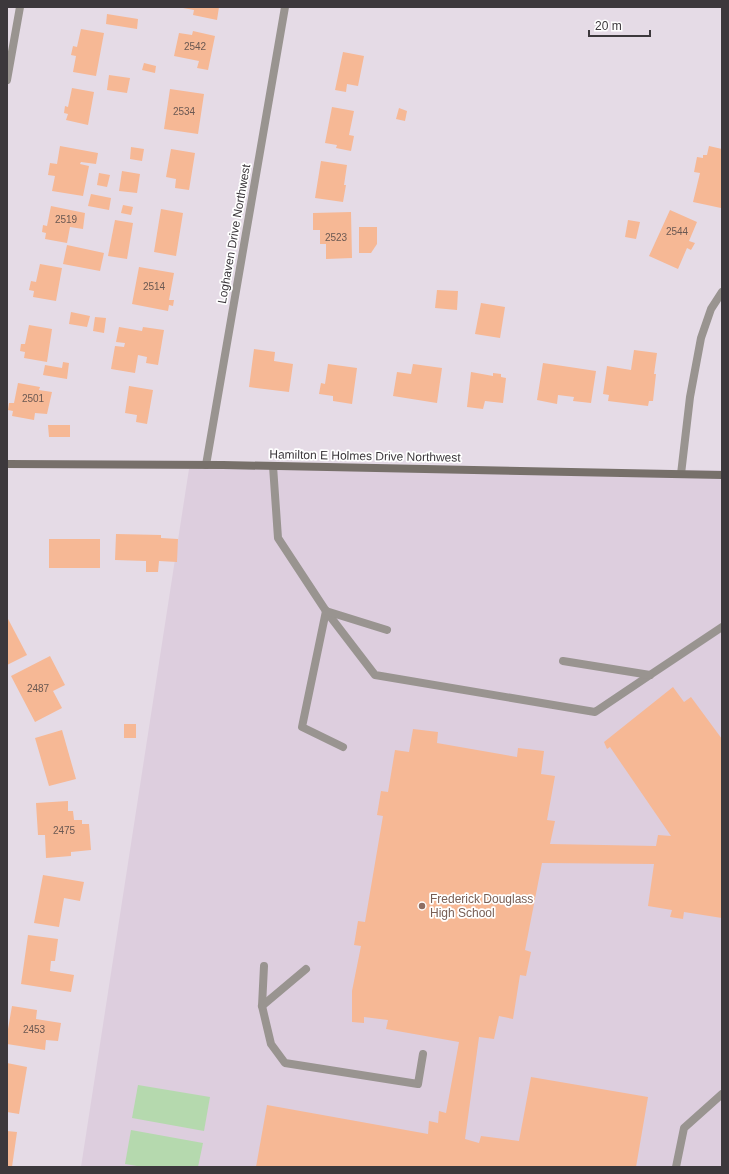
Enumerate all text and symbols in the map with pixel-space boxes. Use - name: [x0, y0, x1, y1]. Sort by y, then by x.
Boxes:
- scale bar: [589, 12, 650, 38]
- text: 20 m: [595, 19, 622, 33]
- house number: 2542: [184, 41, 207, 52]
- house number: 2534: [173, 106, 196, 117]
- street label: Loghaven Drive Northwest: [215, 163, 253, 305]
- house number: 2519: [55, 214, 78, 225]
- house number: 2544: [666, 226, 689, 237]
- house number: 2523: [325, 232, 348, 243]
- house number: 2514: [143, 281, 166, 292]
- house number: 2501: [22, 393, 45, 404]
- street label: Hamilton E Holmes Drive Northwest: [269, 447, 461, 465]
- house number: 2487: [27, 683, 50, 694]
- house number: 2475: [53, 825, 76, 836]
- place label: Frederick Douglass High School: [430, 892, 533, 920]
- marker: Frederick Douglass High School: [417, 901, 427, 911]
- house number: 2453: [23, 1024, 46, 1035]

